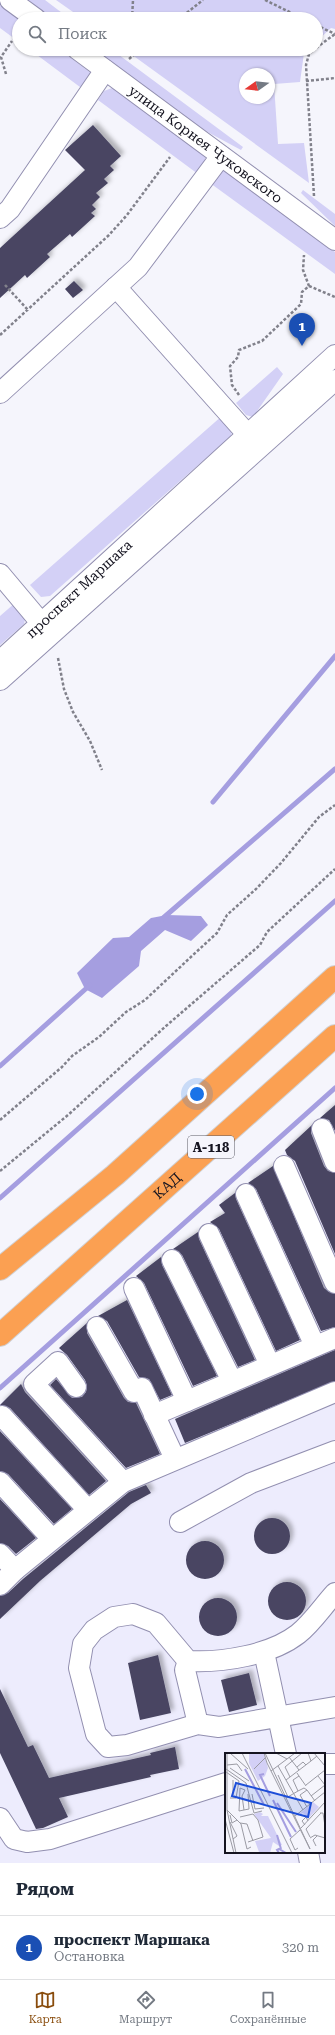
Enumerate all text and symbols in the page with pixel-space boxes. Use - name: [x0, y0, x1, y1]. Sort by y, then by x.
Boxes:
- search box: [12, 12, 323, 56]
- icon: search: [26, 23, 48, 45]
- text: Поиск: [58, 25, 107, 43]
- north arrow: [239, 68, 275, 104]
- street label: улица Корнея Чуковского: [126, 82, 286, 206]
- pin: 1: [289, 313, 315, 346]
- street label: проспект Маршака: [23, 536, 136, 641]
- your location: [187, 1084, 207, 1104]
- road number: А-118: [188, 1136, 234, 1158]
- street label: КАД: [150, 1169, 184, 1202]
- inset map: [225, 1753, 325, 1853]
- text: Рядом: [16, 1879, 74, 1899]
- text: проспект Маршака: [54, 1931, 210, 1949]
- text: 1: [25, 1940, 33, 1955]
- text: 320 m: [282, 1940, 319, 1955]
- text: Остановка: [54, 1949, 125, 1964]
- tab: Карта: [29, 1989, 62, 2026]
- tab: Маршрут: [119, 1989, 172, 2026]
- tab: Сохранённые: [230, 1989, 306, 2026]

